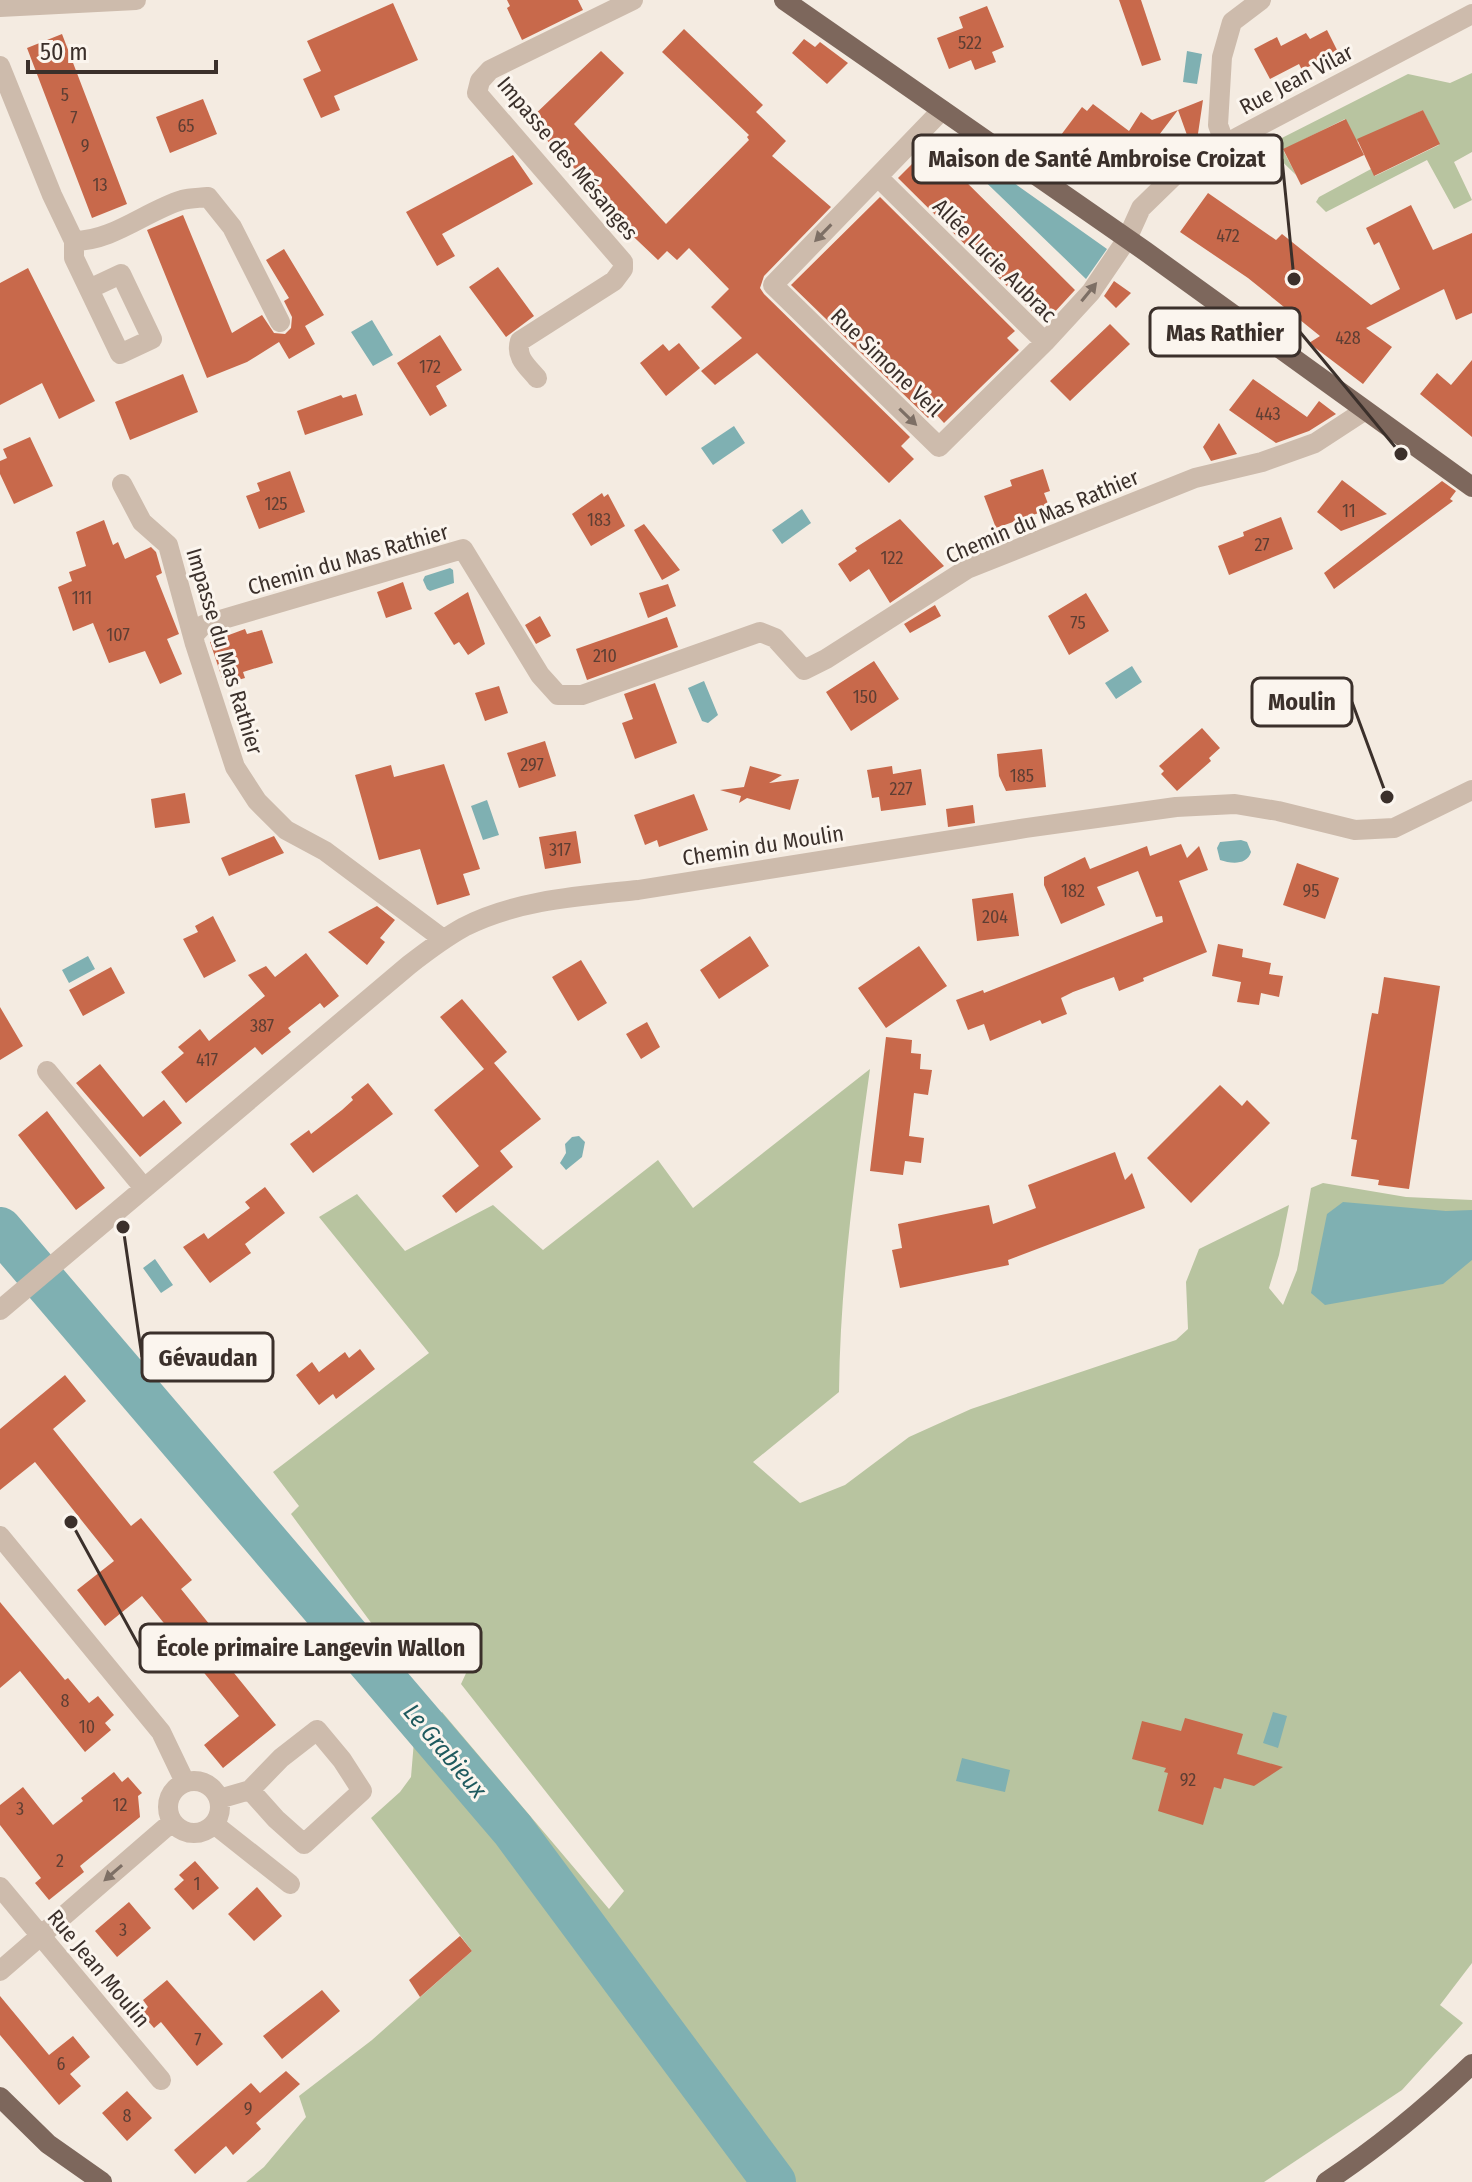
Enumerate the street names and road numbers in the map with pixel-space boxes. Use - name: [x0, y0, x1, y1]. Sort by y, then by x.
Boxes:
- street label: Rue Jean Vilar: [1235, 38, 1358, 121]
- street label: Impasse des Mésanges: [491, 71, 644, 246]
- street label: Allée Lucie Aubrac: [927, 193, 1063, 328]
- street label: Rue Simone Veil: [825, 302, 948, 423]
- street label: Chemin du Mas Rathier: [941, 463, 1143, 569]
- street label: Chemin du Mas Rathier: [245, 518, 452, 601]
- street label: Impasse du Mas Rathier: [180, 545, 269, 758]
- street label: Chemin du Moulin: [681, 819, 846, 872]
- street label: Rue Jean Moulin: [42, 1904, 156, 2033]

